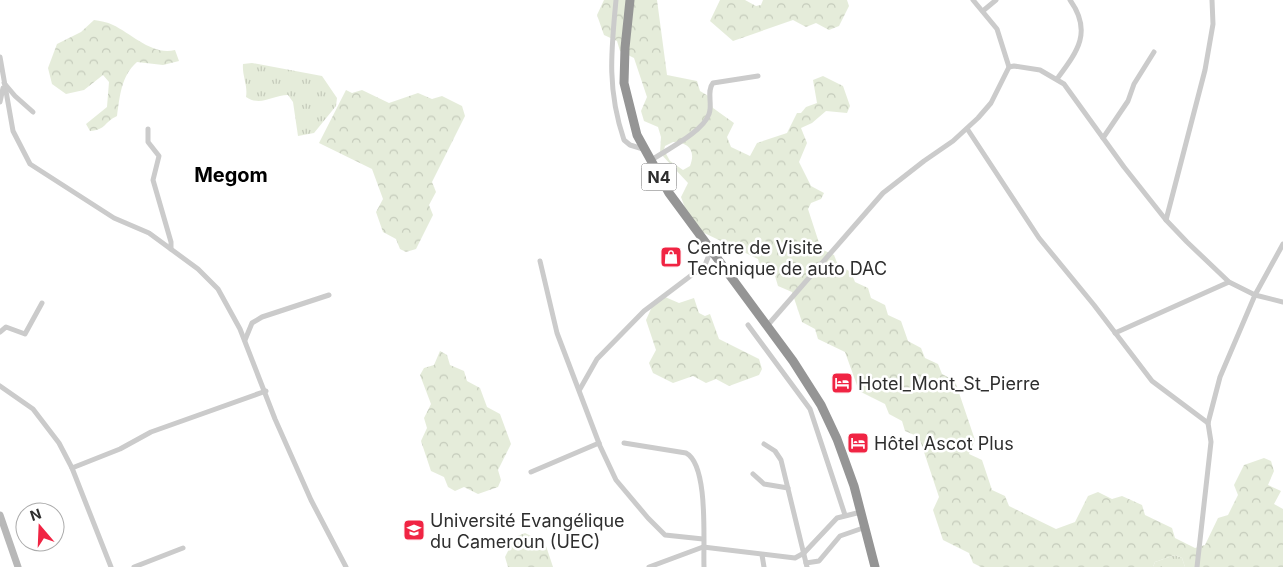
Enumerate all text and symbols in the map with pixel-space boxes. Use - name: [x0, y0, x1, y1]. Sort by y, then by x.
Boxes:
- district label: Megom: [194, 163, 268, 187]
- road number: N4: [642, 163, 676, 190]
- place label: Centre de Visite Technique de auto DAC: [687, 237, 887, 279]
- shop icon: Centre de Visite Technique de auto DAC: [659, 245, 683, 269]
- hotel icon: Hotel_Mont_St_Pierre: [830, 371, 854, 395]
- place label: Hotel_Mont_St_Pierre: [858, 373, 1040, 394]
- hotel icon: Hôtel Ascot Plus: [846, 431, 870, 455]
- place label: Hôtel Ascot Plus: [874, 433, 1014, 454]
- north arrow: [15, 502, 65, 552]
- text: N: [28, 504, 43, 524]
- place label: Université Evangélique du Cameroun (UEC): [430, 510, 625, 552]
- school or university icon: Université Evangélique du Cameroun (UEC): [402, 518, 426, 542]

